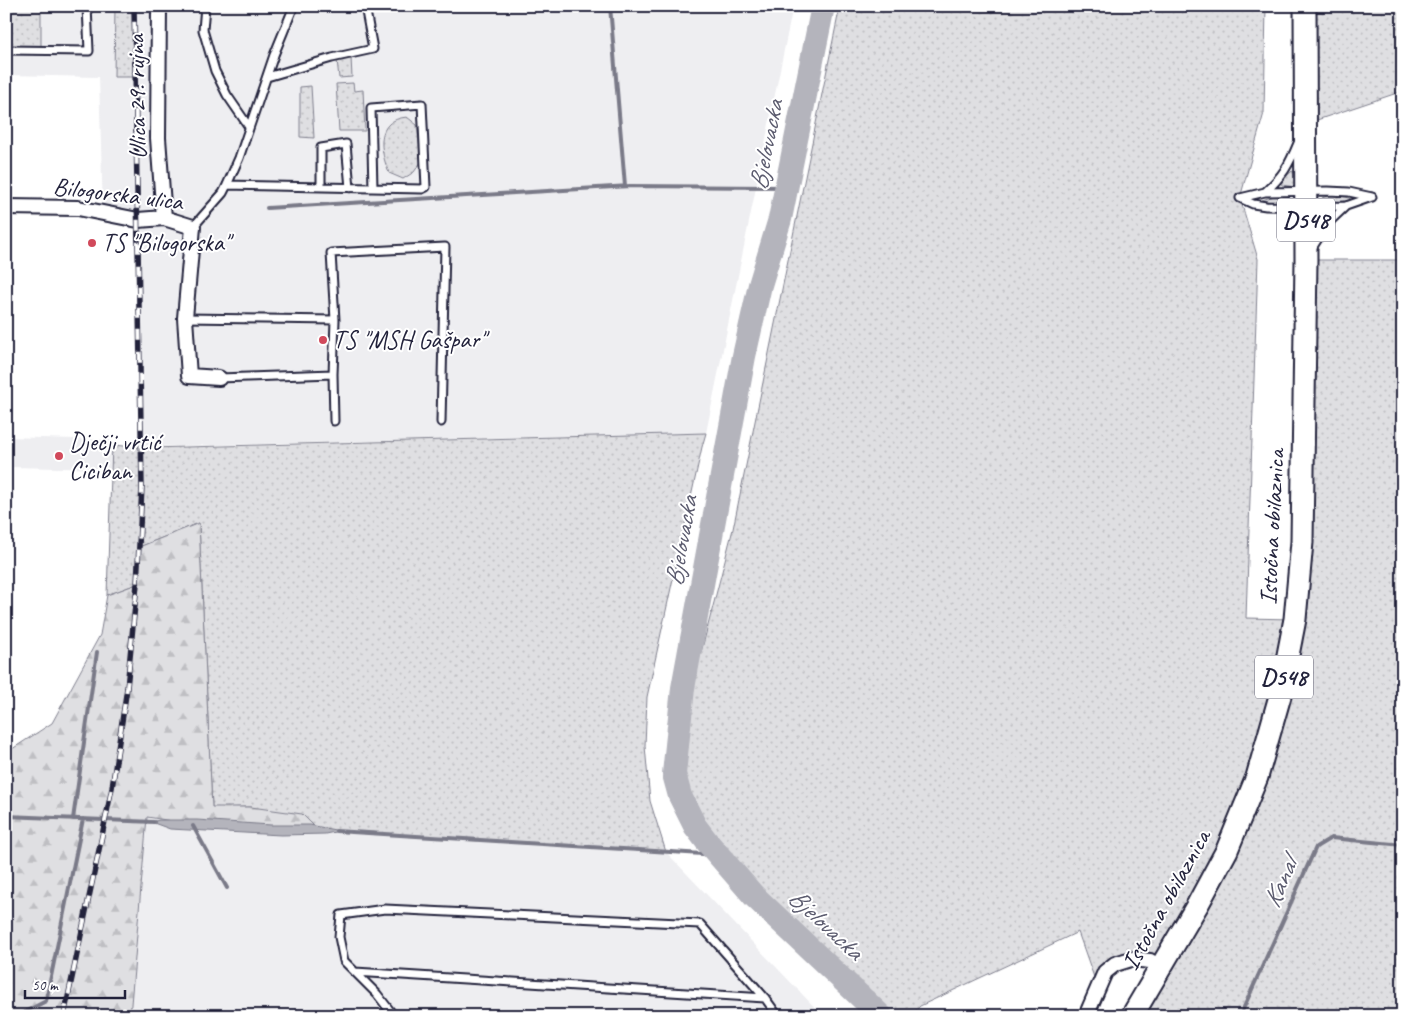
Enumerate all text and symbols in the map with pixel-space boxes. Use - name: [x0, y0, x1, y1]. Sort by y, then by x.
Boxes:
- street label: Ulica 29. rujna: [120, 32, 154, 160]
- water label: Bjelovacka: [741, 95, 791, 193]
- street label: Bilogorska ulica: [51, 170, 187, 218]
- road number: D548: [1277, 198, 1335, 242]
- place label: TS "Bilogorska": [102, 227, 235, 259]
- marker: TS "Bilogorska": [86, 237, 98, 249]
- place label: TS "MSH Gašpar": [333, 324, 490, 356]
- marker: TS "MSH Gašpar": [317, 334, 329, 346]
- place label: Dječji vrtić Ciciban: [69, 426, 164, 487]
- street label: Istočna obilaznica: [1252, 446, 1292, 605]
- marker: Dječji vrtić Ciciban: [53, 450, 65, 462]
- water label: Bjelovacka: [657, 491, 706, 588]
- road number: D548: [1255, 656, 1313, 699]
- street label: Istočna obilaznica: [1114, 822, 1219, 976]
- water label: Kanal: [1255, 846, 1309, 912]
- water label: Bjelovacka: [782, 881, 872, 969]
- scale bar: [25, 967, 125, 999]
- text: 50 m: [32, 976, 59, 995]

